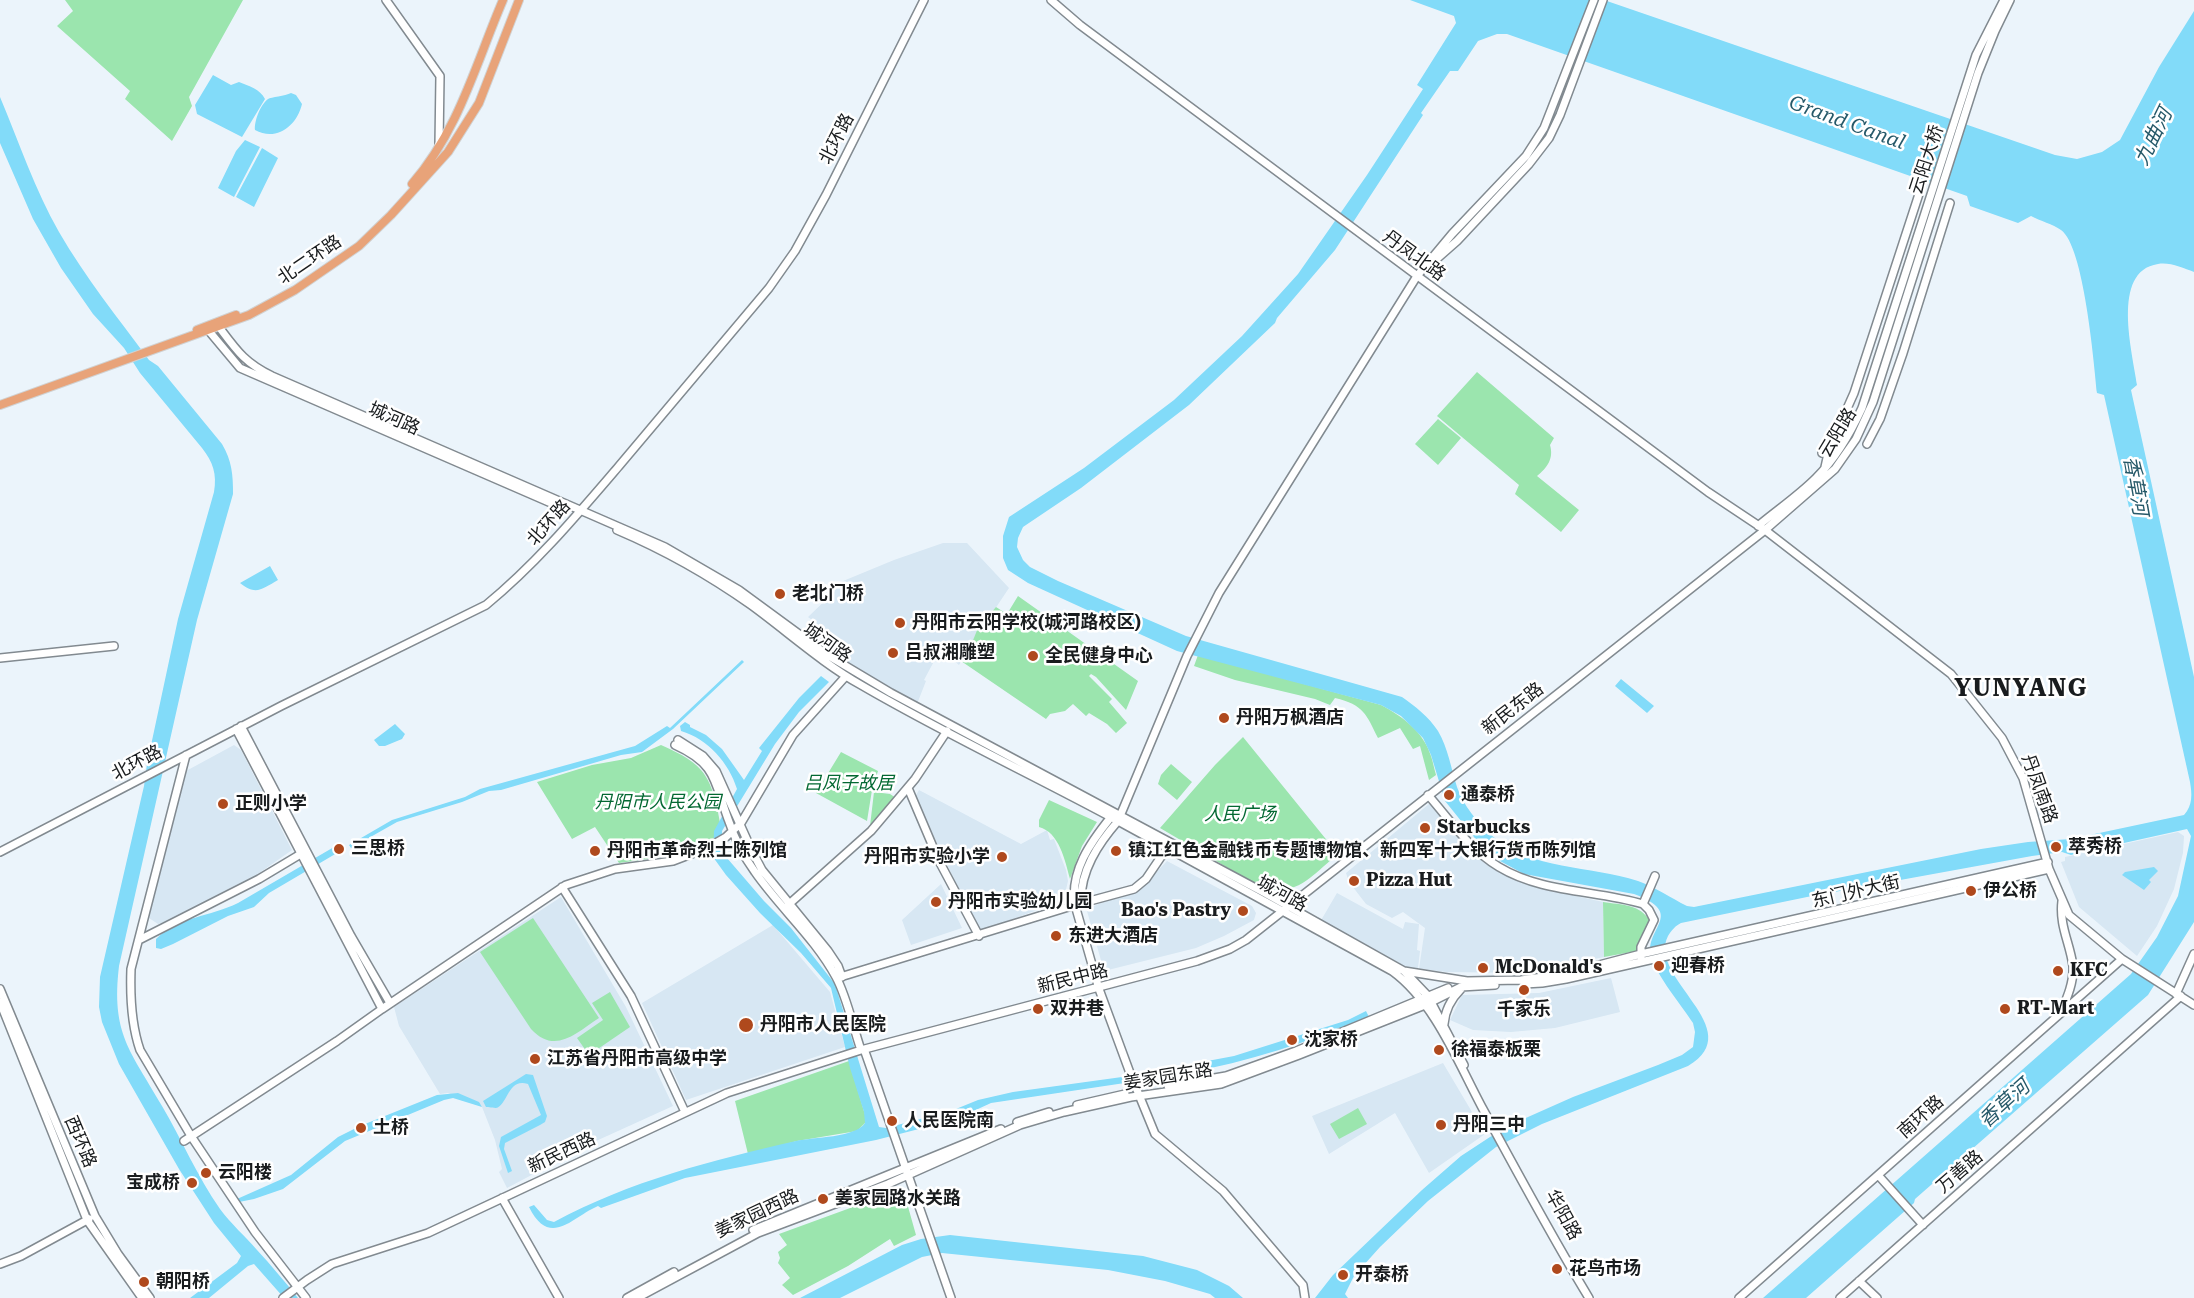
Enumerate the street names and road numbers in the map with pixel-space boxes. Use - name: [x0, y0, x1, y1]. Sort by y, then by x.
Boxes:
- street label: 北环路: [815, 110, 859, 168]
- street label: 云阳大桥: [1906, 122, 1948, 198]
- street label: 丹凤北路: [1379, 226, 1449, 286]
- street label: 北二环路: [274, 231, 346, 289]
- street label: 城河路: [365, 398, 423, 440]
- street label: 云阳路: [1815, 404, 1861, 462]
- street label: 北环路: [523, 496, 575, 550]
- street label: 城河路: [799, 618, 855, 668]
- street label: 新民东路: [1478, 678, 1548, 740]
- street label: 北环路: [108, 741, 166, 785]
- street label: 丹凤南路: [2017, 751, 2061, 827]
- street label: 城河路: [1253, 871, 1311, 917]
- street label: 东门外大街: [1810, 871, 1902, 913]
- street label: 新民中路: [1035, 960, 1111, 998]
- street label: 姜家园东路: [1122, 1059, 1214, 1095]
- street label: 南环路: [1894, 1091, 1948, 1143]
- street label: 西环路: [60, 1113, 100, 1171]
- street label: 新民西路: [525, 1128, 599, 1178]
- street label: 万善路: [1933, 1146, 1987, 1198]
- street label: 姜家园西路: [712, 1185, 802, 1243]
- street label: 华阳路: [1540, 1186, 1586, 1244]

